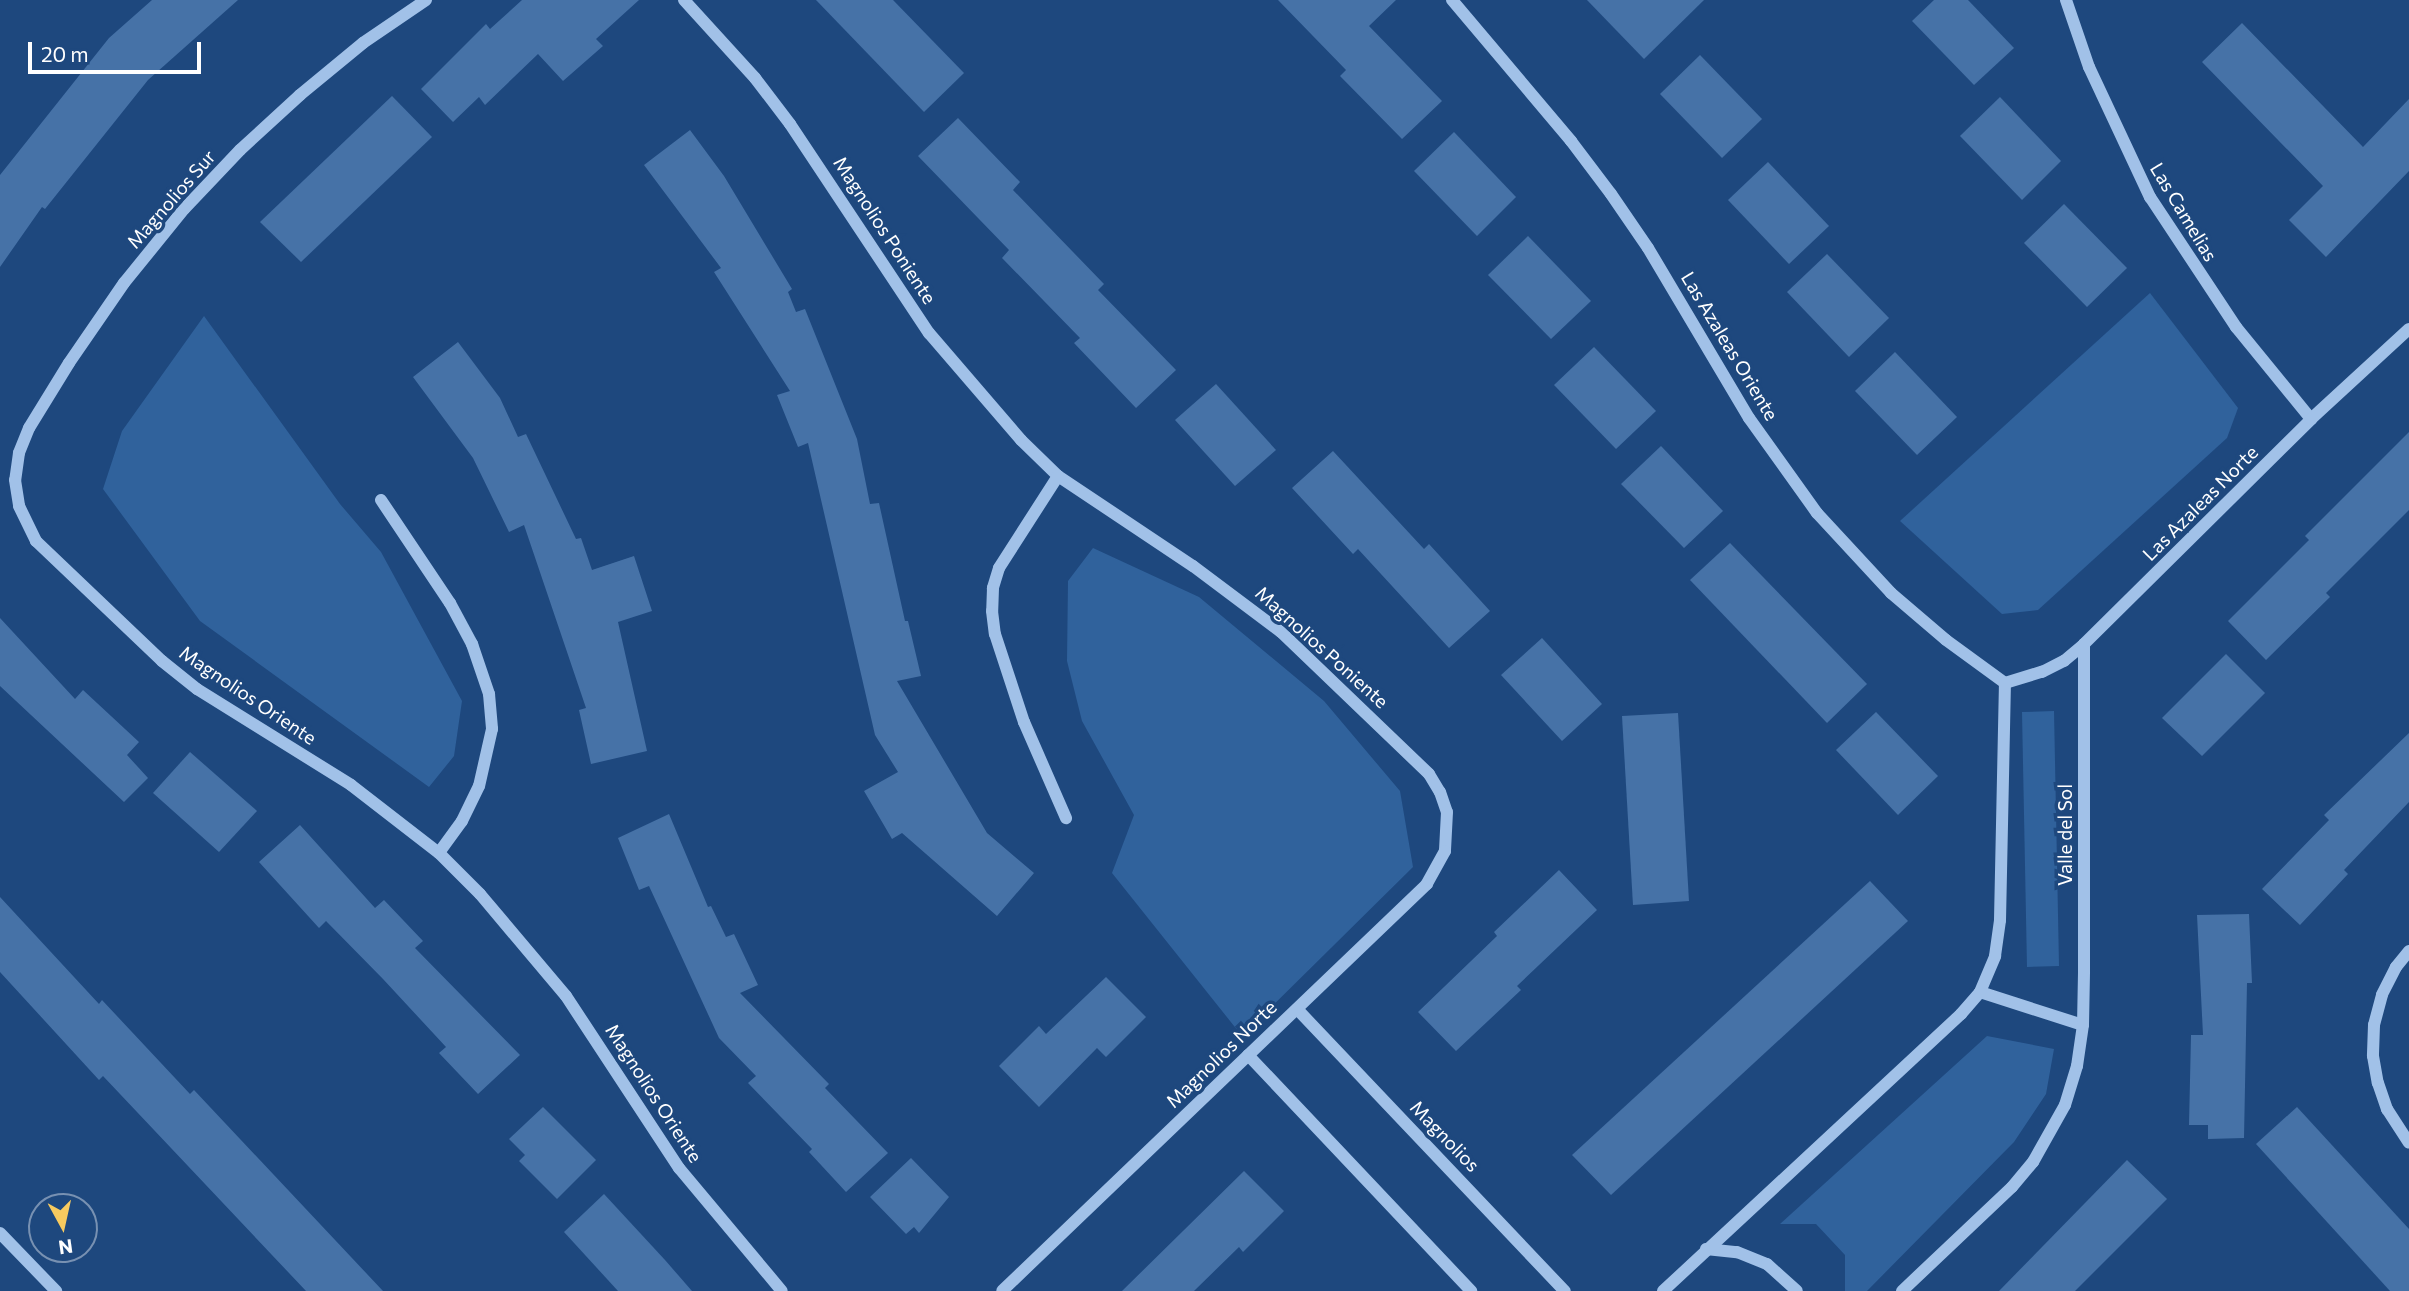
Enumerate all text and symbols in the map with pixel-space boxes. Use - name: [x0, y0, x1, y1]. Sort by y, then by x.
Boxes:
- scale bar: [32, 28, 205, 72]
- text: 20 m: [41, 41, 89, 66]
- street label: Magnolios Sur: [122, 145, 220, 253]
- street label: Magnolios Poniente: [829, 152, 941, 308]
- street label: Las Camelias: [2146, 159, 2222, 265]
- street label: Las Azaleas Oriente: [1677, 268, 1783, 424]
- street label: Las Azaleas Norte: [2138, 441, 2262, 565]
- street label: Magnolios Poniente: [1251, 581, 1393, 713]
- street label: Magnolios Oriente: [175, 641, 321, 749]
- street label: Valle del Sol: [2054, 784, 2076, 886]
- street label: Magnolios Norte: [1161, 996, 1281, 1112]
- street label: Magnolios Oriente: [601, 1020, 707, 1166]
- street label: Magnolios: [1406, 1096, 1484, 1176]
- north arrow: [28, 1193, 98, 1263]
- text: N: [57, 1235, 74, 1260]

